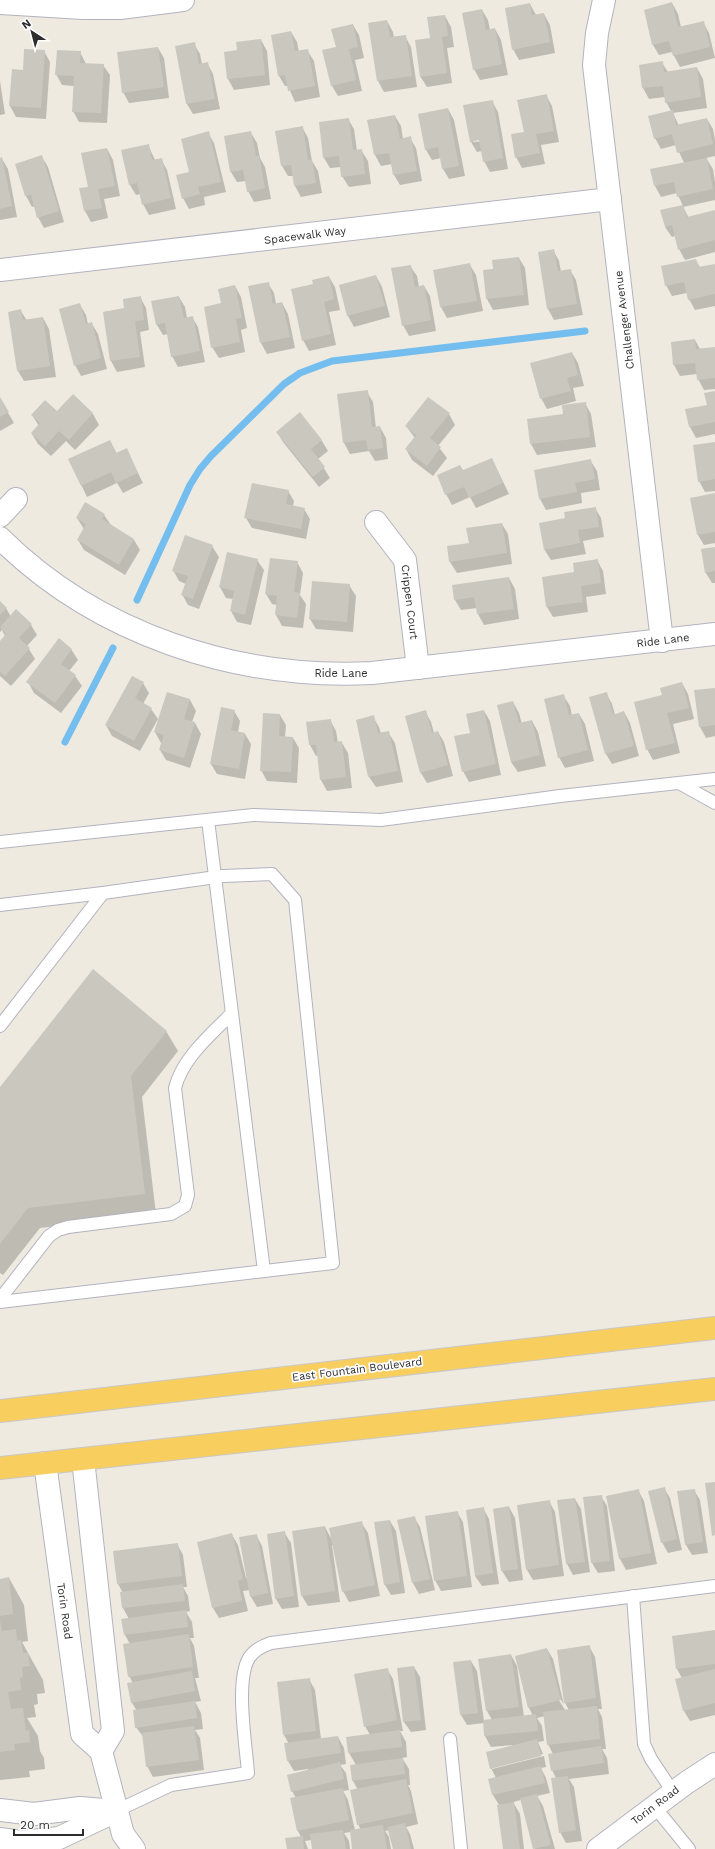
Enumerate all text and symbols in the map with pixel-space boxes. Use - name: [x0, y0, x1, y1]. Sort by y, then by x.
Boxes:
- north arrow: [12, 12, 52, 52]
- text: N: [19, 17, 34, 32]
- street label: Spacewalk Way: [263, 224, 347, 247]
- street label: Challenger Avenue: [612, 270, 637, 370]
- street label: Crippen Court: [398, 564, 421, 641]
- street label: Ride Lane: [636, 631, 690, 650]
- street label: Ride Lane: [314, 667, 368, 680]
- street label: East Fountain Boulevard: [291, 1355, 423, 1384]
- street label: Torin Road: [54, 1582, 75, 1640]
- street label: Torin Road: [629, 1783, 682, 1828]
- scale bar: [14, 1811, 83, 1837]
- text: 20 m: [20, 1818, 50, 1832]

